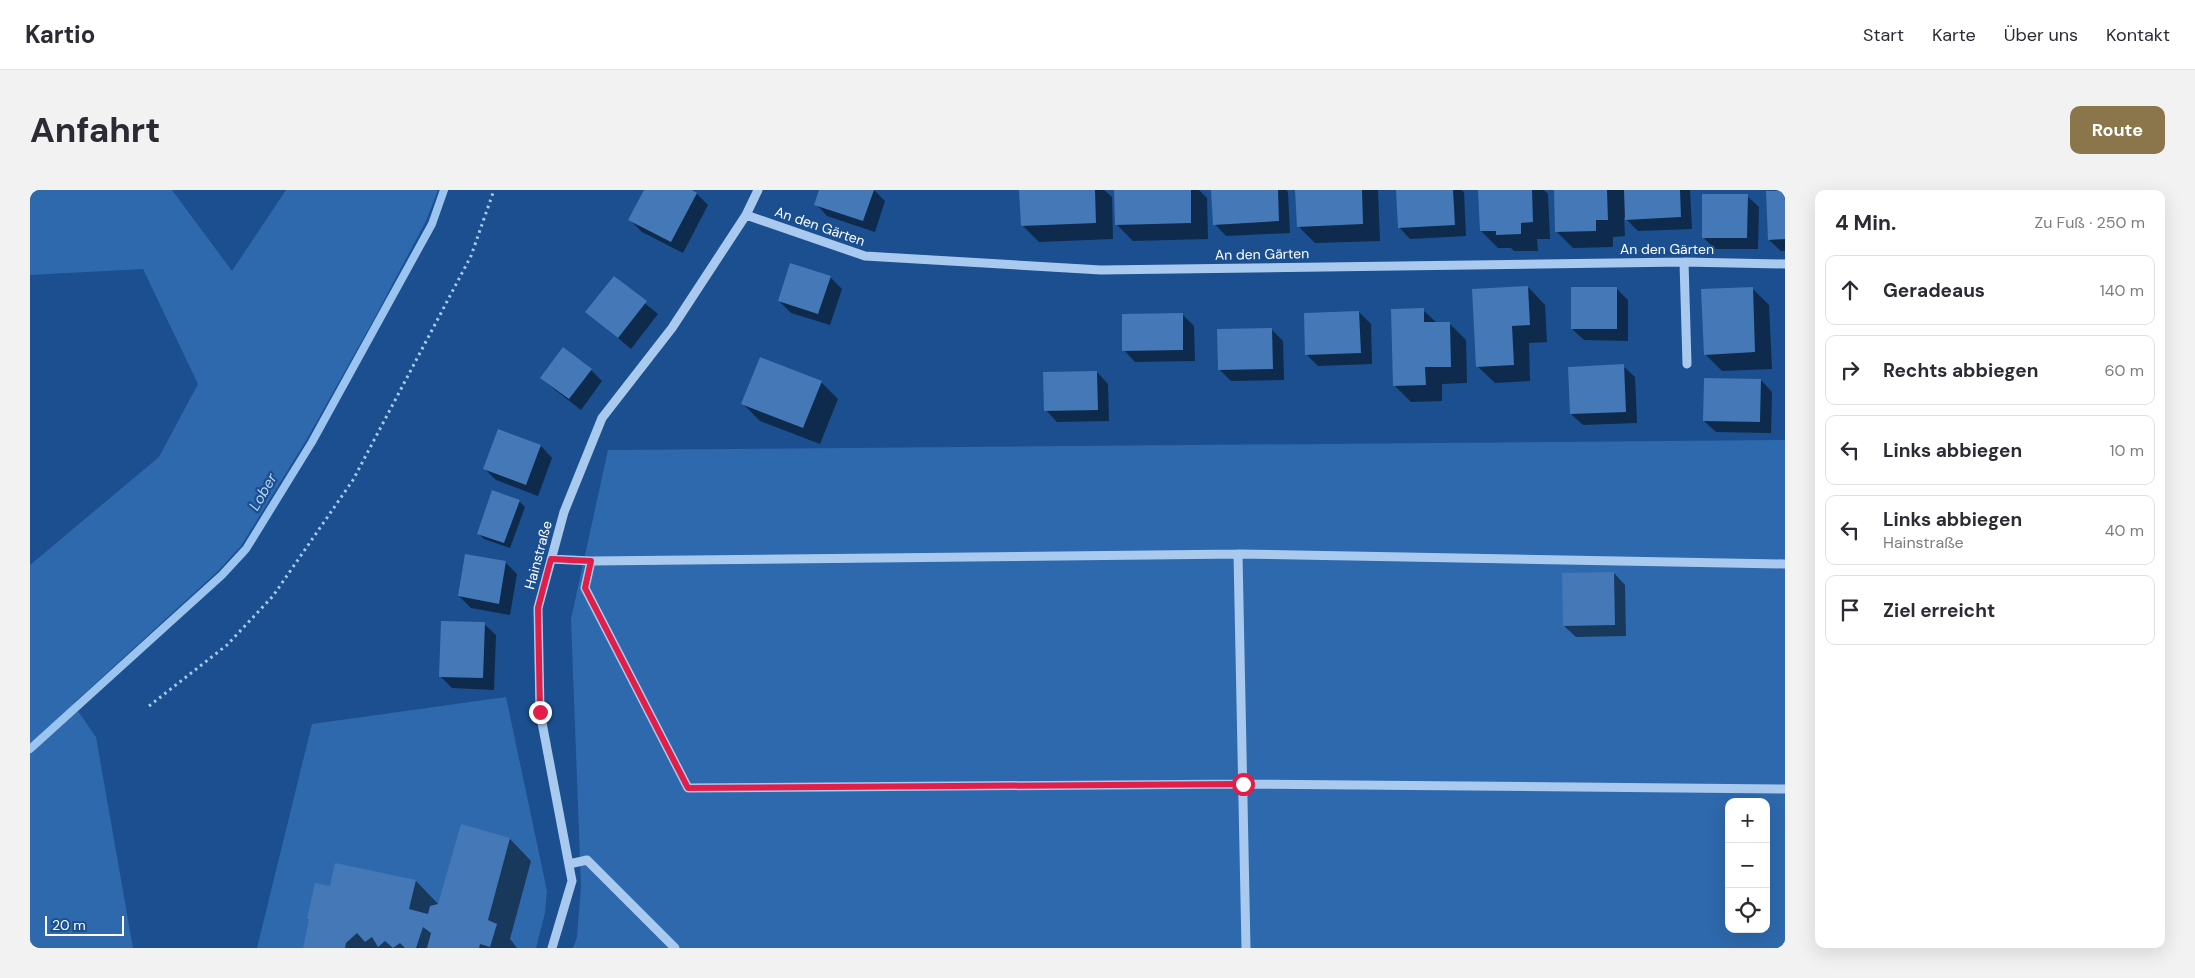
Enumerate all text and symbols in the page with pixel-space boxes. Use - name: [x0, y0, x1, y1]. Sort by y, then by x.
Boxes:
- text: Kartio: [25, 19, 95, 50]
- text: Start: [1863, 23, 1904, 47]
- text: Karte: [1932, 23, 1976, 47]
- text: Über uns: [2004, 23, 2078, 47]
- text: Kontakt: [2106, 23, 2170, 47]
- button: Route: [2070, 106, 2165, 154]
- text: Anfahrt: [30, 107, 160, 153]
- street label: An den Gärten: [773, 202, 867, 250]
- text: 4 Min.: [1835, 209, 1896, 237]
- text: Zu Fuß · 250 m: [2035, 212, 2145, 233]
- street label: An den Gärten: [1620, 240, 1714, 258]
- street label: An den Gärten: [1215, 244, 1309, 264]
- icon: ahead: [1836, 276, 1864, 304]
- text: Geradeaus: [1883, 278, 1985, 303]
- text: 140 m: [2100, 280, 2144, 301]
- icon: right: [1836, 356, 1864, 384]
- text: Rechts abbiegen: [1883, 358, 2038, 383]
- text: 60 m: [2104, 360, 2144, 381]
- icon: left: [1836, 436, 1864, 464]
- text: Links abbiegen: [1883, 438, 2022, 463]
- text: 10 m: [2110, 440, 2144, 461]
- water label: Lober: [244, 469, 282, 514]
- text: Links abbiegen: [1883, 507, 2022, 532]
- icon: left: [1836, 516, 1864, 544]
- street label: Hainstraße: [520, 519, 556, 591]
- text: 40 m: [2105, 520, 2144, 541]
- text: Hainstraße: [1883, 532, 1964, 553]
- icon: arrive: [1836, 596, 1864, 624]
- text: Ziel erreicht: [1883, 598, 1995, 623]
- route end: [529, 701, 552, 724]
- route start: [1232, 773, 1255, 796]
- map controls: [1725, 798, 1770, 933]
- button: +: [1725, 798, 1770, 843]
- button: −: [1725, 843, 1770, 888]
- button: locate: [1725, 888, 1770, 933]
- scale bar: [45, 913, 124, 936]
- text: 20 m: [52, 916, 86, 934]

